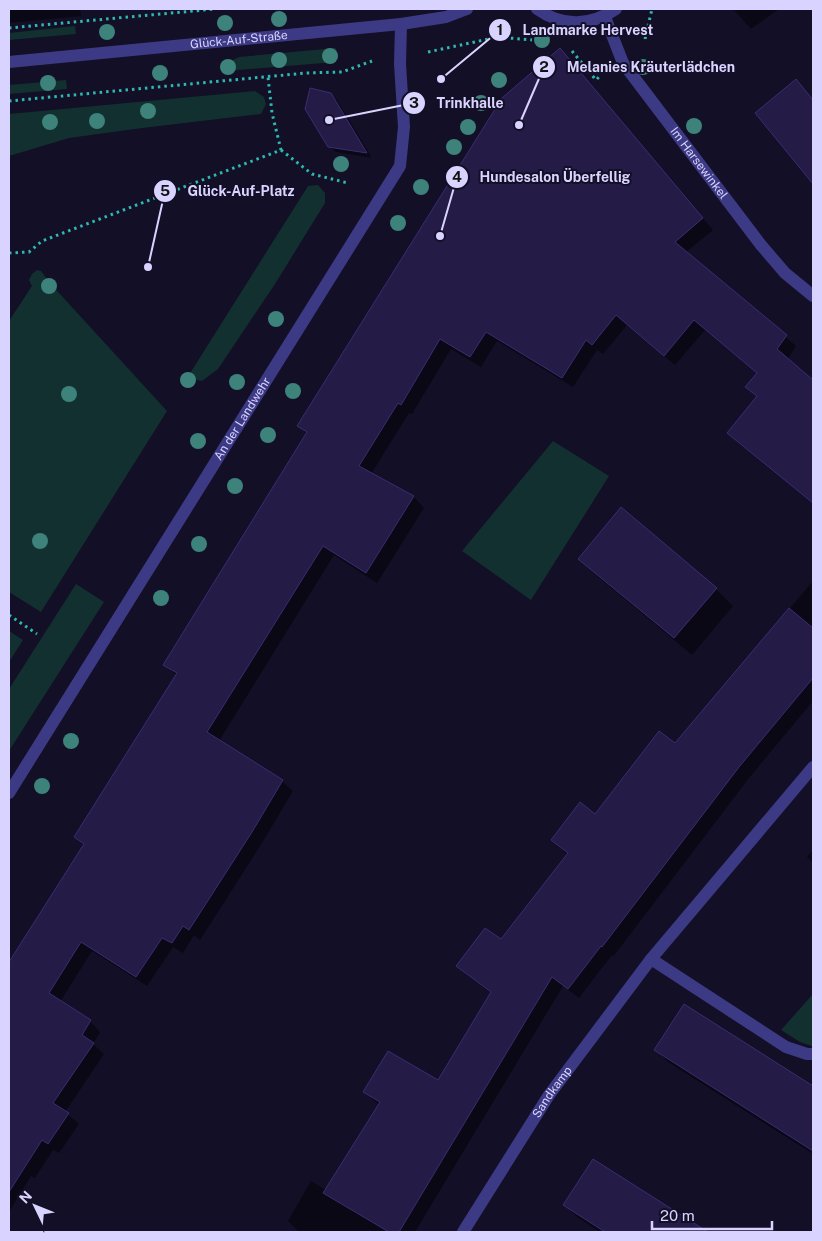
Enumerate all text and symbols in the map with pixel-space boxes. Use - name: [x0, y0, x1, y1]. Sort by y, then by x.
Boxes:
- callout: Landmarke Hervest: [487, 15, 663, 44]
- text: 1: [497, 21, 503, 38]
- text: Landmarke Hervest: [523, 22, 654, 38]
- street label: Glück-Auf-Straße: [189, 28, 289, 51]
- callout: Melanies Kräuterlädchen: [532, 53, 745, 82]
- text: 2: [539, 58, 549, 75]
- text: Melanies Kräuterlädchen: [567, 59, 735, 75]
- callout: Trinkhalle: [401, 88, 513, 117]
- text: 3: [409, 94, 419, 111]
- text: Trinkhalle: [436, 95, 504, 111]
- street label: Im Harsewinkel: [667, 124, 731, 202]
- callout: Hundesalon Überfellig: [444, 162, 640, 191]
- text: 4: [452, 168, 462, 185]
- text: Hundesalon Überfellig: [480, 168, 631, 185]
- callout: Glück-Auf-Platz: [153, 176, 305, 205]
- text: 5: [160, 182, 170, 199]
- text: Glück-Auf-Platz: [187, 183, 295, 199]
- street label: An der Landwehr: [211, 375, 274, 463]
- street label: Sandkamp: [529, 1064, 575, 1120]
- north arrow: [10, 1181, 60, 1231]
- text: N: [16, 1188, 35, 1207]
- scale bar: [652, 1198, 772, 1230]
- text: 20 m: [660, 1207, 695, 1224]

